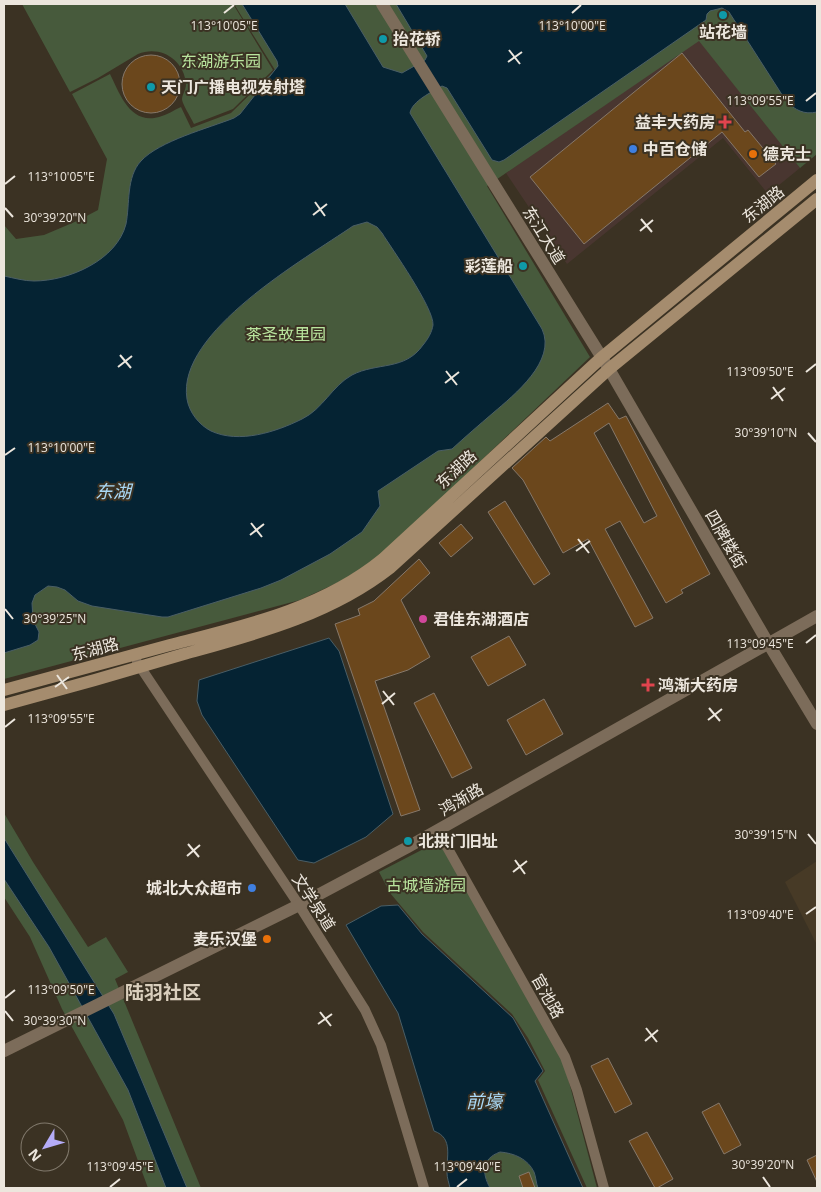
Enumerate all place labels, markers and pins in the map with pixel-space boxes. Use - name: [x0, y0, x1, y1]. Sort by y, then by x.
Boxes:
- marker: 站花墙: [717, 9, 729, 21]
- place label: 站花墙: [699, 21, 747, 43]
- place label: 抬花轿: [393, 28, 441, 50]
- marker: 抬花轿: [377, 33, 389, 45]
- place label: 天门广播电视发射塔: [161, 76, 305, 98]
- marker: 天门广播电视发射塔: [145, 81, 157, 93]
- place label: 益丰大药房: [635, 111, 715, 133]
- marker: 益丰大药房: [719, 116, 731, 128]
- place label: 中百仓储: [643, 138, 707, 160]
- marker: 中百仓储: [627, 143, 639, 155]
- place label: 德克士: [763, 143, 811, 165]
- marker: 德克士: [747, 148, 759, 160]
- place label: 彩莲船: [465, 255, 513, 277]
- marker: 彩莲船: [517, 260, 529, 272]
- place label: 君佳东湖酒店: [433, 608, 529, 630]
- marker: 君佳东湖酒店: [417, 613, 429, 625]
- place label: 鸿渐大药房: [658, 674, 738, 696]
- marker: 鸿渐大药房: [642, 679, 654, 691]
- place label: 北拱门旧址: [418, 830, 498, 852]
- marker: 北拱门旧址: [402, 835, 414, 847]
- place label: 城北大众超市: [146, 877, 242, 899]
- marker: 城北大众超市: [246, 882, 258, 894]
- place label: 麦乐汉堡: [193, 928, 257, 950]
- marker: 麦乐汉堡: [261, 933, 273, 945]

